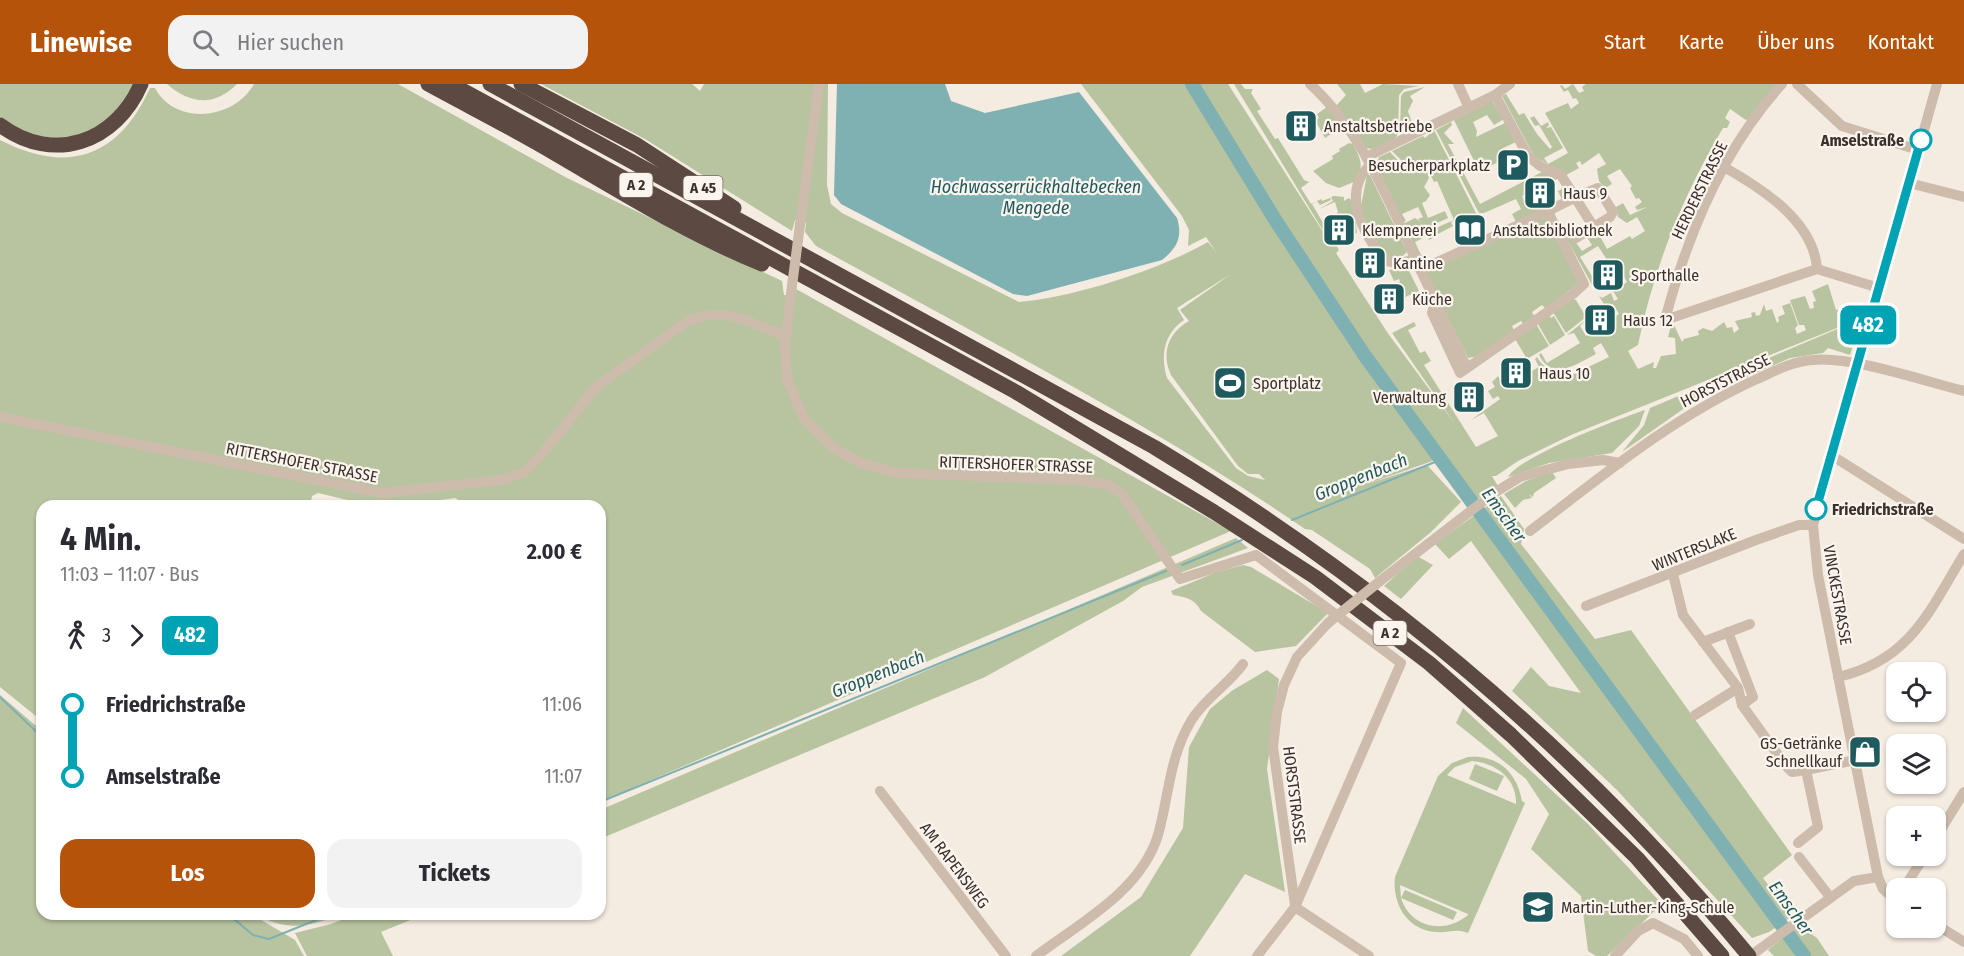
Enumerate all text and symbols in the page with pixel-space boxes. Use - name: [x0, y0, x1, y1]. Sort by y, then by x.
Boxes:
- search box: [168, 15, 588, 69]
- text: Linewise: [30, 26, 132, 59]
- icon: search: [189, 26, 222, 59]
- text: Hier suchen: [237, 29, 344, 56]
- text: Start: [1604, 29, 1646, 55]
- text: Karte: [1679, 29, 1724, 55]
- text: Über uns: [1757, 29, 1834, 55]
- text: Kontakt: [1867, 29, 1934, 55]
- building icon: Anstaltsbetriebe: [1283, 108, 1319, 144]
- place label: Anstaltsbetriebe: [1324, 117, 1432, 136]
- marker: Amselstraße: [1910, 129, 1932, 151]
- place label: Amselstraße: [1820, 131, 1904, 150]
- street label: HERDERSTRASSE: [1668, 138, 1731, 242]
- parking icon: Besucherparkplatz: [1495, 147, 1531, 183]
- place label: Besucherparkplatz: [1368, 156, 1490, 175]
- road number: A 2: [620, 173, 652, 197]
- building icon: Haus 9: [1522, 175, 1558, 211]
- road number: A 45: [684, 176, 722, 200]
- water label: Hochwasserrückhaltebecken Mengede: [931, 176, 1141, 219]
- place label: Haus 9: [1563, 184, 1607, 203]
- building icon: Klempnerei: [1321, 212, 1357, 248]
- library icon: Anstaltsbibliothek: [1452, 212, 1488, 248]
- place label: Klempnerei: [1362, 221, 1437, 240]
- place label: Anstaltsbibliothek: [1493, 221, 1613, 240]
- building icon: Kantine: [1352, 245, 1388, 281]
- place label: Kantine: [1393, 254, 1443, 273]
- building icon: Sporthalle: [1590, 257, 1626, 293]
- place label: Sporthalle: [1631, 266, 1699, 285]
- building icon: Küche: [1371, 281, 1407, 317]
- place label: Küche: [1412, 290, 1452, 309]
- building icon: Haus 12: [1582, 302, 1618, 338]
- line badge: 482: [1834, 306, 1902, 344]
- place label: Haus 12: [1623, 311, 1673, 330]
- text: 482: [1852, 312, 1884, 338]
- street label: HORSTSTRASSE: [1677, 350, 1773, 411]
- building icon: Haus 10: [1498, 355, 1534, 391]
- place label: Haus 10: [1539, 364, 1590, 383]
- sports icon: Sportplatz: [1212, 365, 1248, 401]
- place label: Sportplatz: [1253, 374, 1321, 393]
- building icon: Verwaltung: [1451, 379, 1487, 415]
- place label: Verwaltung: [1373, 388, 1446, 407]
- street label: RITTERSHOFER STRASSE: [225, 438, 379, 486]
- water label: Groppenbach: [1311, 448, 1411, 506]
- street label: RITTERSHOFER STRASSE: [939, 452, 1093, 477]
- water label: Emscher: [1477, 484, 1531, 547]
- marker: Friedrichstraße: [1805, 498, 1827, 520]
- place label: Friedrichstraße: [1832, 500, 1934, 519]
- text: 4 Min.: [60, 519, 141, 559]
- street label: WINTERSLAKE: [1649, 524, 1739, 575]
- text: 2.00 €: [527, 538, 582, 565]
- street label: VINCKESTRASSE: [1819, 544, 1856, 647]
- text: 11:03 – 11:07 · Bus: [60, 562, 199, 586]
- icon: walk: [60, 619, 93, 652]
- icon: forward: [120, 619, 153, 652]
- road number: A 2: [1374, 621, 1406, 645]
- text: 482: [174, 622, 206, 648]
- text: 3: [102, 623, 111, 647]
- water label: Groppenbach: [828, 645, 928, 703]
- map controls: [1886, 662, 1946, 938]
- button: locate: [1886, 662, 1946, 722]
- text: Friedrichstraße: [106, 691, 246, 718]
- text: 11:06: [542, 692, 582, 716]
- place label: GS-Getränke Schnellkauf: [1760, 734, 1843, 771]
- shop icon: GS-Getränke Schnellkauf: [1847, 734, 1883, 770]
- button: layers: [1886, 734, 1946, 794]
- street label: HORSTSTRASSE: [1279, 745, 1310, 845]
- text: Amselstraße: [106, 763, 221, 790]
- text: 11:07: [544, 764, 582, 788]
- button: +: [1886, 806, 1946, 866]
- street label: AM RAPENSWEG: [916, 819, 993, 912]
- button: Los: [60, 839, 315, 908]
- button: Tickets: [327, 839, 582, 908]
- water label: Emscher: [1764, 877, 1818, 940]
- button: −: [1886, 878, 1946, 938]
- school or university icon: Martin-Luther-King-Schule: [1520, 889, 1556, 925]
- place label: Martin-Luther-King-Schule: [1561, 898, 1734, 917]

